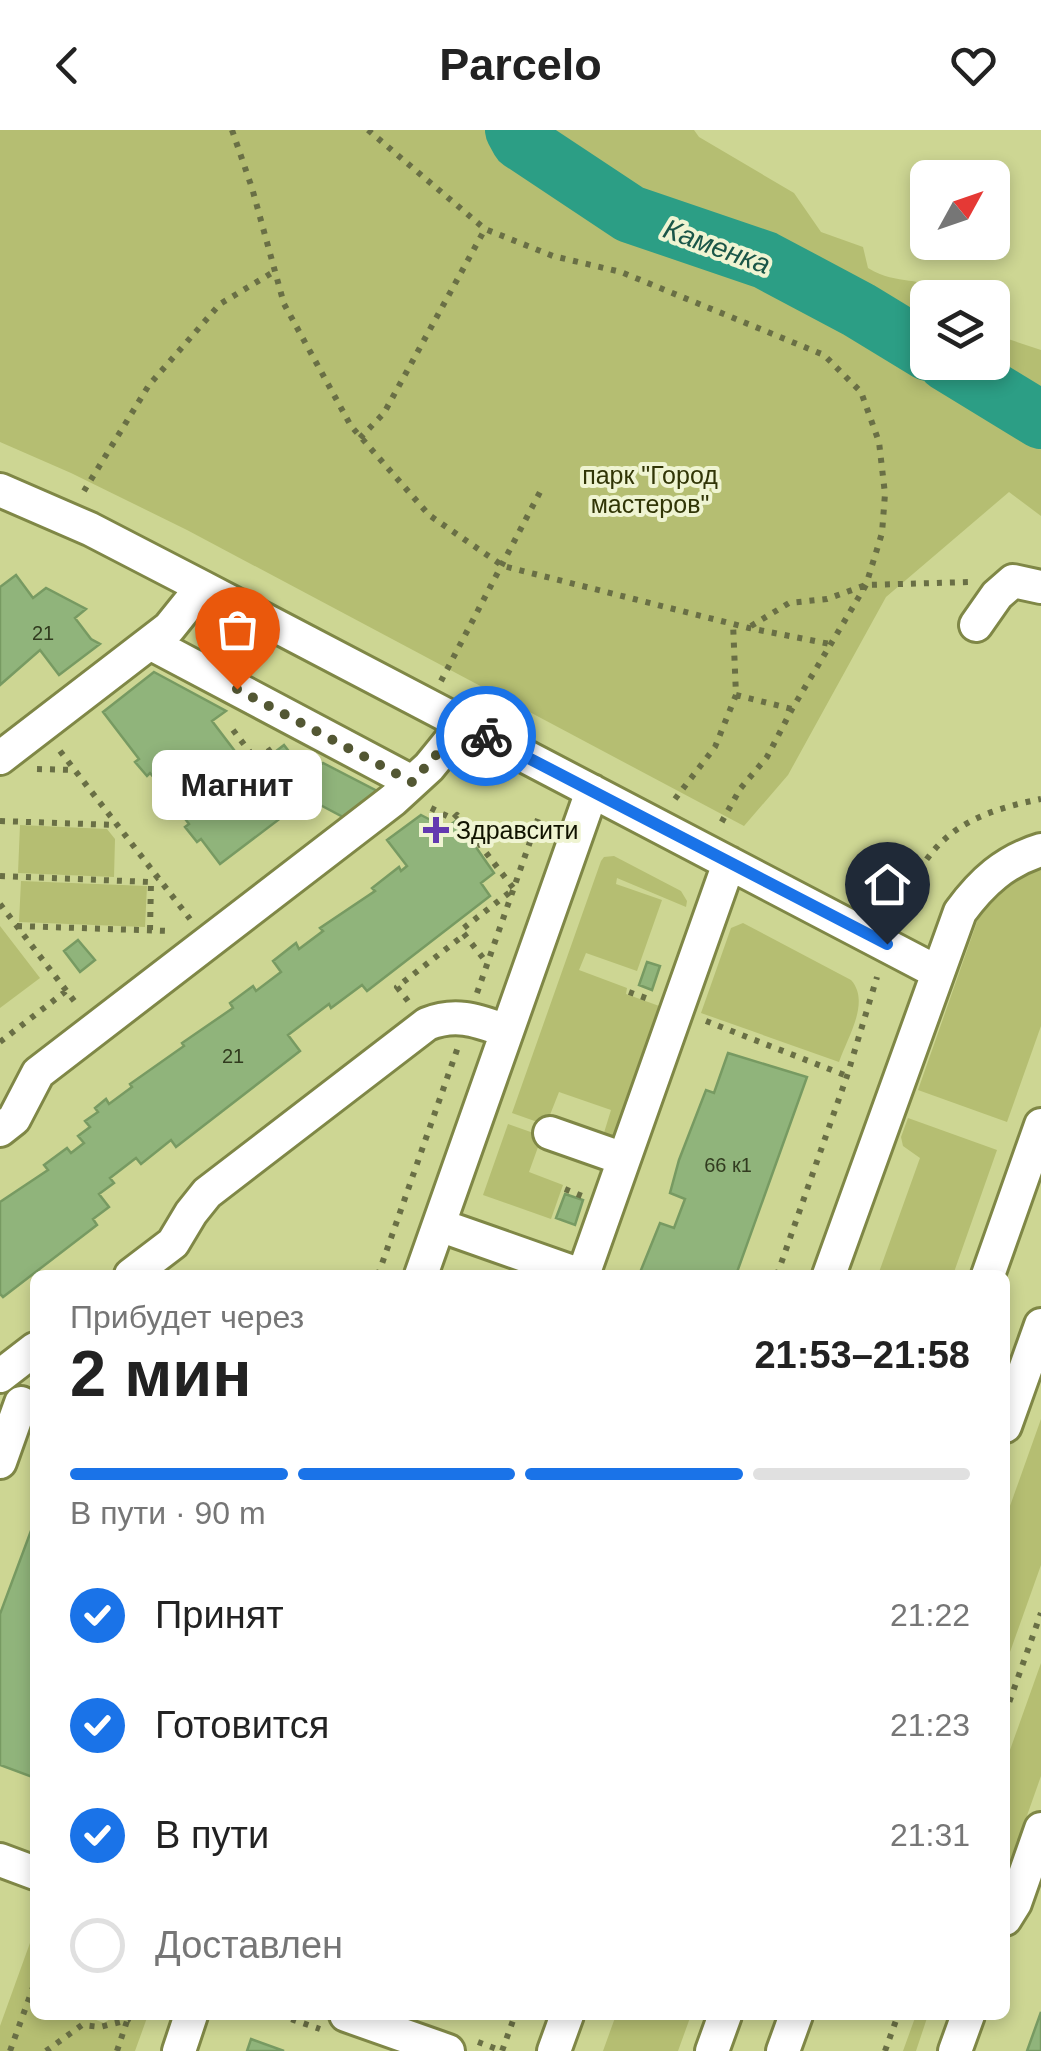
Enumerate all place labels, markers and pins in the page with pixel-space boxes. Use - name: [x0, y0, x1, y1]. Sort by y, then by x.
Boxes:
- pin: [195, 587, 280, 690]
- callout: Магнит: [152, 749, 322, 819]
- place label: Здравсити: [456, 816, 578, 844]
- marker: Здравсити: [425, 819, 447, 841]
- pin: [845, 842, 930, 945]

